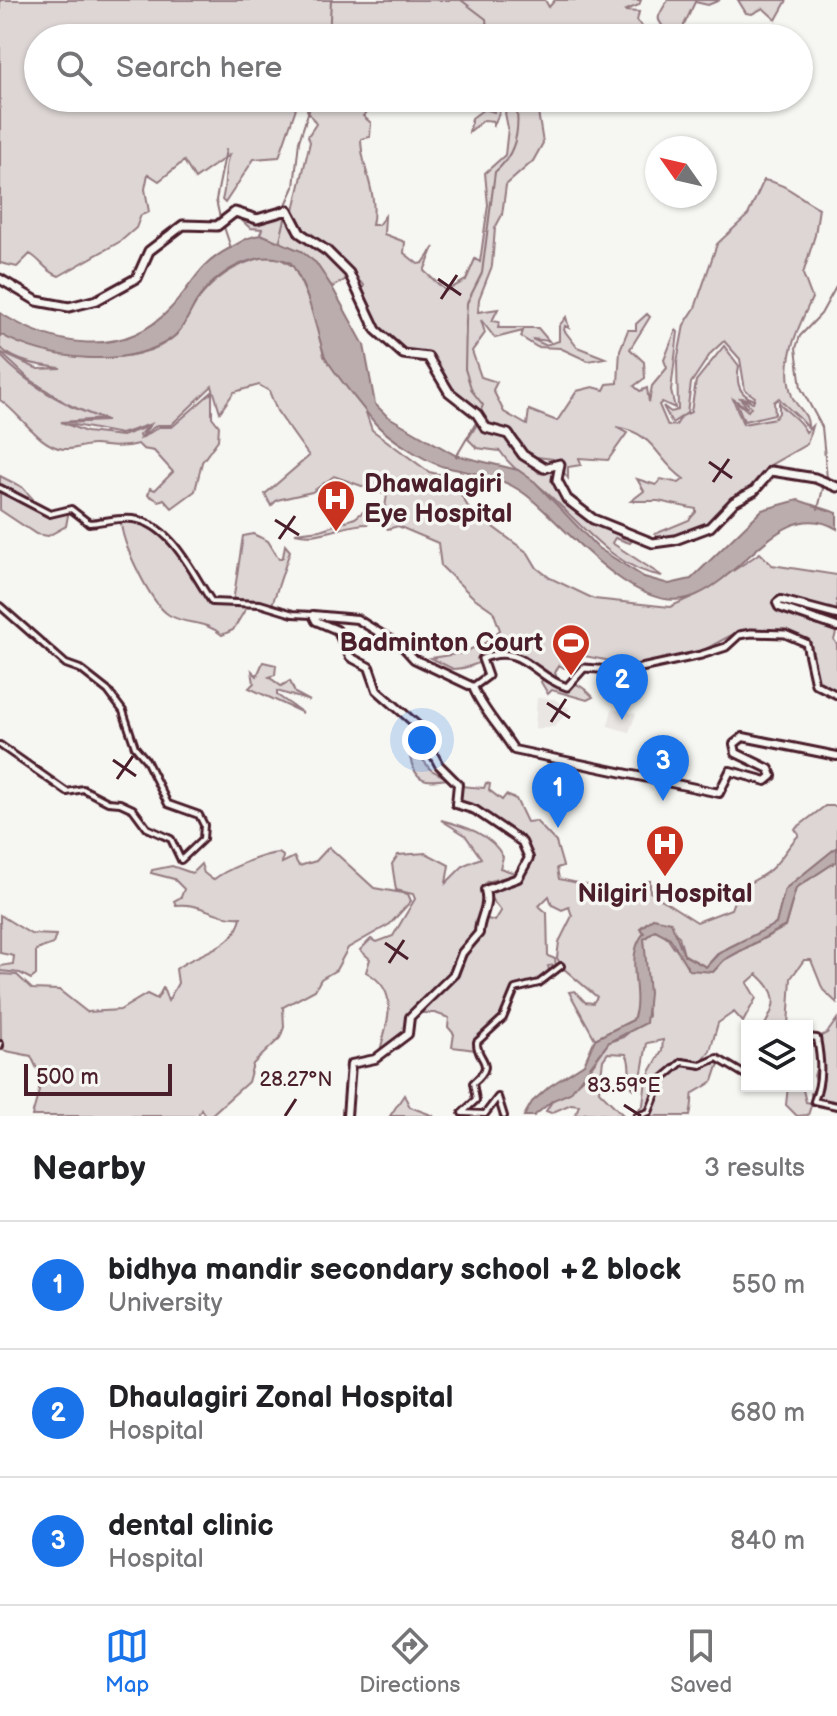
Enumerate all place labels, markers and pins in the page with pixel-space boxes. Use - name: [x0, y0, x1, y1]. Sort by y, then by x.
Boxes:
- place label: Dhawalagiri Eye Hospital: [364, 469, 512, 530]
- hospital icon: Dhawalagiri Eye Hospital: [315, 478, 357, 533]
- sports icon: Badminton Court: [550, 622, 592, 677]
- place label: Badminton Court: [340, 628, 543, 659]
- pin: 2: [596, 654, 648, 720]
- pin: 3: [637, 735, 689, 801]
- pin: 1: [532, 762, 584, 828]
- hospital icon: Nilgiri Hospital: [644, 823, 686, 878]
- place label: Nilgiri Hospital: [577, 879, 753, 910]

